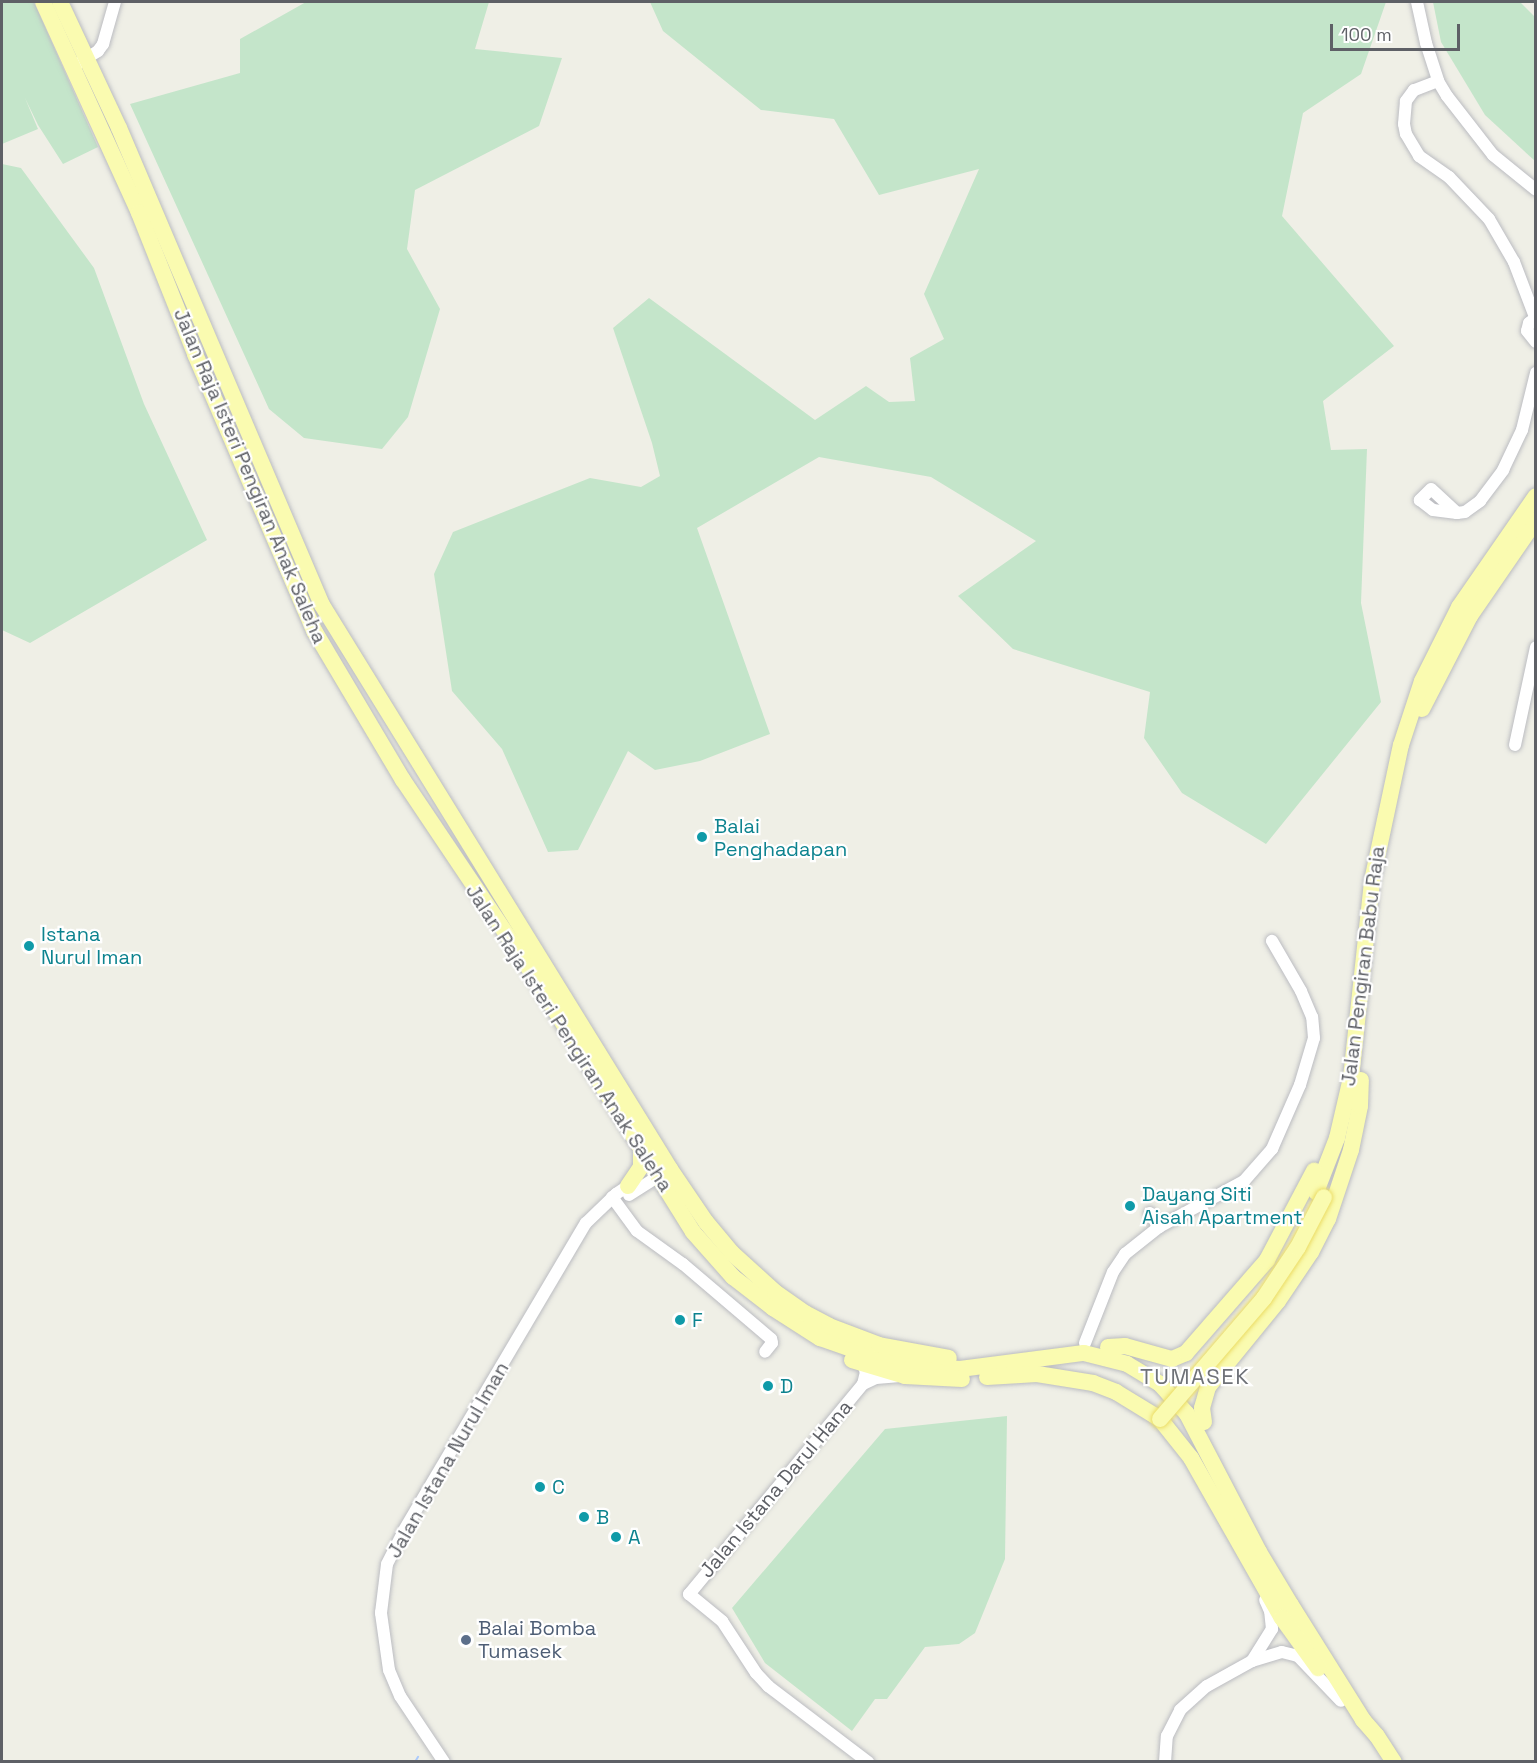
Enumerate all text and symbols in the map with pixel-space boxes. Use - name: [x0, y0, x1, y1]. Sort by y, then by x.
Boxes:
- scale bar: [1333, 12, 1464, 50]
- text: 100 m: [1341, 23, 1392, 46]
- street label: Jalan Raja Isteri Pengiran Anak Saleha: [168, 305, 332, 647]
- place label: Balai Penghadapan: [714, 814, 847, 861]
- marker: Balai Penghadapan: [695, 830, 709, 844]
- street label: Jalan Pengiran Babu Raja: [1336, 845, 1390, 1087]
- street label: Jalan Raja Isteri Pengiran Anak Saleha: [460, 880, 678, 1196]
- place label: Istana Nurul Iman: [41, 922, 142, 969]
- marker: Istana Nurul Iman: [22, 939, 36, 953]
- place label: Dayang Siti Aisah Apartment: [1142, 1182, 1303, 1229]
- marker: Dayang Siti Aisah Apartment: [1123, 1199, 1137, 1213]
- place label: F: [692, 1308, 703, 1332]
- marker: F: [673, 1313, 687, 1327]
- street label: Jalan Istana Nurul Iman: [382, 1358, 514, 1562]
- district label: TUMASEK: [1140, 1364, 1250, 1390]
- place label: D: [780, 1374, 793, 1398]
- marker: D: [761, 1379, 775, 1393]
- street label: Jalan Istana Darul Hana: [695, 1395, 857, 1583]
- place label: C: [552, 1475, 565, 1499]
- marker: C: [533, 1480, 547, 1494]
- place label: B: [596, 1505, 609, 1529]
- marker: B: [577, 1510, 591, 1524]
- place label: A: [628, 1525, 641, 1549]
- marker: A: [609, 1530, 623, 1544]
- place label: Balai Bomba Tumasek: [478, 1616, 596, 1663]
- marker: Balai Bomba Tumasek: [459, 1633, 473, 1647]

